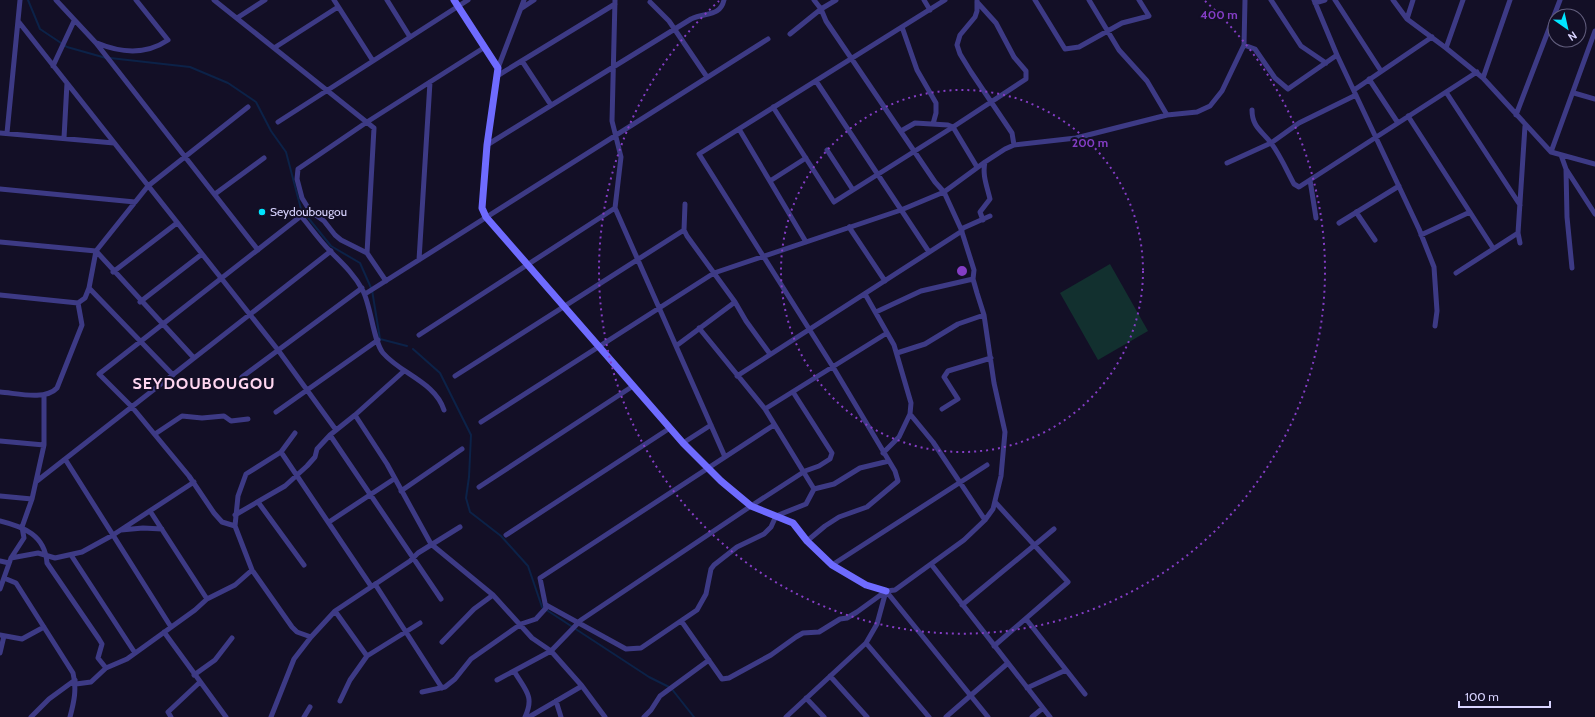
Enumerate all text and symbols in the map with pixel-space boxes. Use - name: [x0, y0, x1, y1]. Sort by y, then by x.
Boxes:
- text: 400 m: [1200, 7, 1238, 22]
- north arrow: [1547, 8, 1587, 48]
- text: N: [1565, 28, 1580, 44]
- text: 200 m: [1072, 135, 1108, 150]
- place label: Seydoubougou: [270, 204, 347, 219]
- marker: Seydoubougou: [257, 207, 267, 217]
- centre of rings: [955, 264, 969, 278]
- district label: SEYDOUBOUGOU: [132, 374, 276, 393]
- scale bar: [1459, 683, 1550, 709]
- text: 100 m: [1465, 689, 1499, 704]

